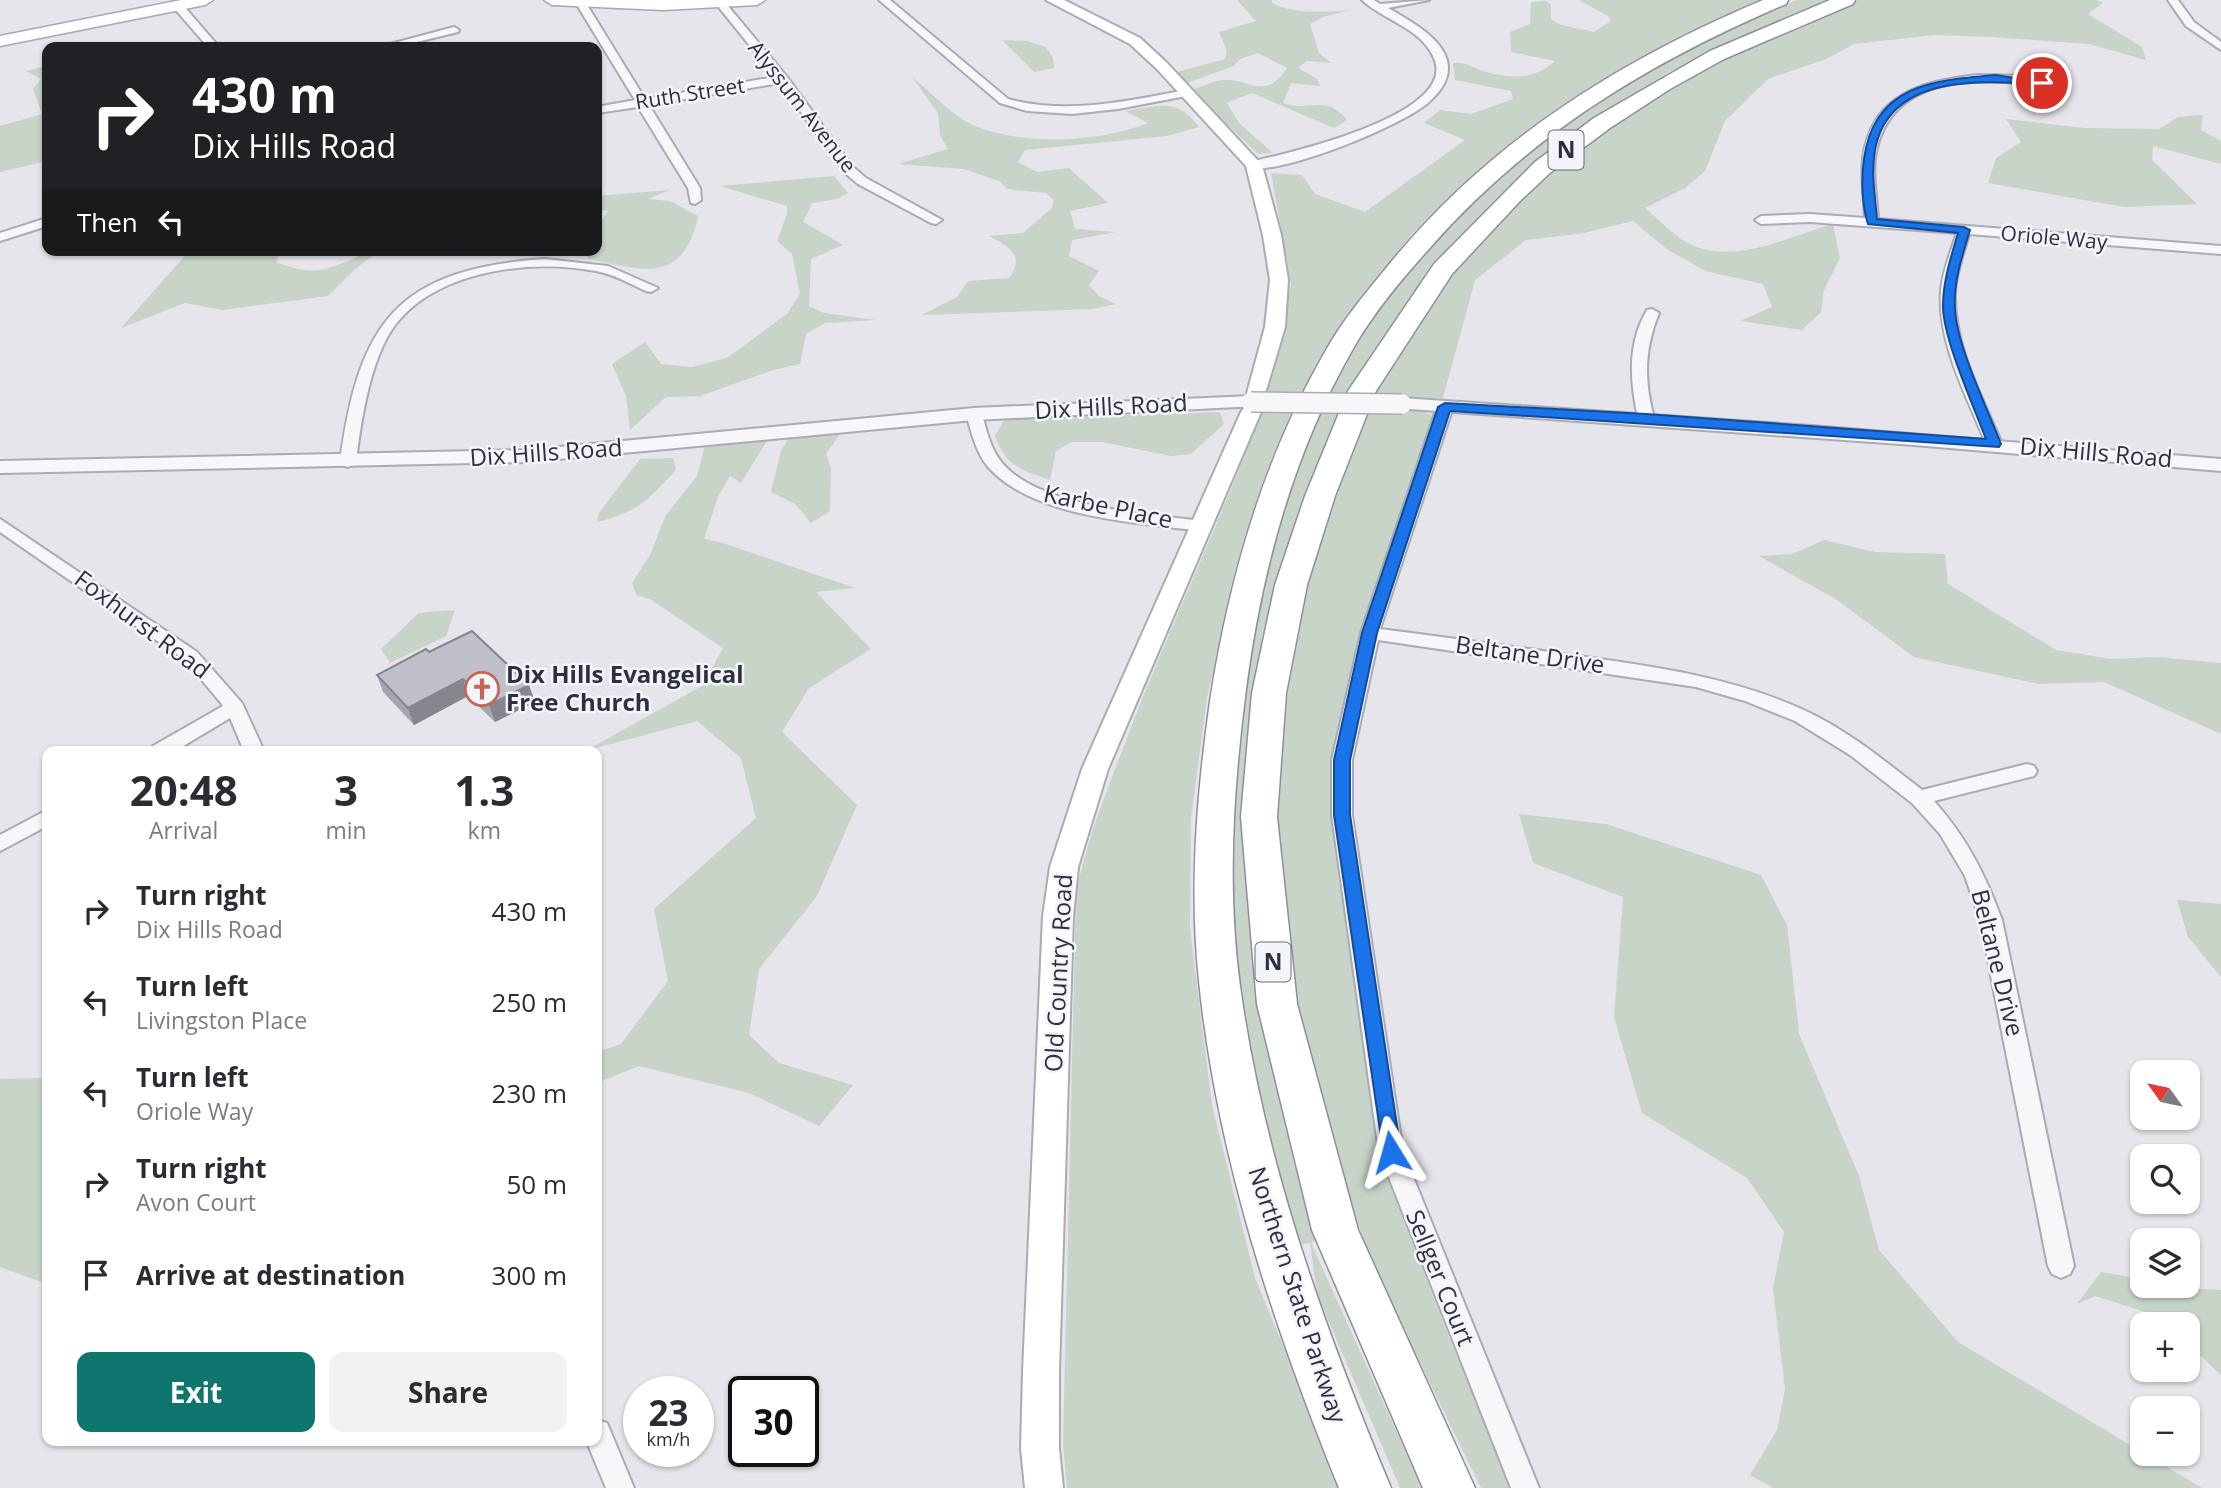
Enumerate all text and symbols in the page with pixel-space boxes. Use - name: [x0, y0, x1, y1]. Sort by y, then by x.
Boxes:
- street label: Alyssum Avenue: [742, 35, 863, 178]
- pin: [2012, 53, 2072, 113]
- text: 430 m: [192, 61, 337, 127]
- icon: arrive: [2023, 64, 2061, 102]
- icon: right: [77, 70, 168, 161]
- street label: Ruth Street: [633, 71, 747, 115]
- text: Dix Hills Road: [192, 124, 396, 167]
- road number: N: [1548, 130, 1584, 169]
- icon: left: [152, 203, 190, 241]
- text: Then: [77, 204, 138, 240]
- street label: Oriole Way: [2000, 218, 2109, 256]
- street label: Dix Hills Road: [1034, 385, 1188, 426]
- street label: Dix Hills Road: [2018, 428, 2174, 475]
- street label: Dix Hills Road: [468, 430, 623, 473]
- street label: Karbe Place: [1041, 476, 1176, 535]
- street label: Foxhurst Road: [68, 562, 218, 686]
- street label: Beltane Drive: [1454, 627, 1607, 680]
- place label: Dix Hills Evangelical Free Church: [506, 657, 744, 718]
- church icon: Dix Hills Evangelical Free Church: [463, 670, 501, 708]
- text: 20:48: [130, 761, 238, 818]
- text: 3: [334, 761, 358, 818]
- text: 1.3: [454, 761, 514, 818]
- text: Arrival: [149, 814, 218, 846]
- text: min: [325, 814, 367, 846]
- text: km: [468, 814, 501, 846]
- street label: Old Country Road: [1036, 873, 1079, 1073]
- text: Turn right: [136, 877, 267, 913]
- street label: Beltane Drive: [1964, 886, 2033, 1039]
- icon: right: [77, 892, 115, 930]
- text: 430 m: [492, 893, 567, 929]
- text: Dix Hills Road: [136, 913, 283, 945]
- road number: N: [1256, 942, 1290, 981]
- text: Turn left: [136, 968, 248, 1004]
- icon: left: [77, 983, 115, 1021]
- text: 250 m: [492, 984, 567, 1020]
- text: Livingston Place: [136, 1004, 307, 1036]
- text: Turn left: [136, 1059, 248, 1095]
- north arrow: [2130, 1060, 2200, 1130]
- map controls: [2130, 1060, 2200, 1466]
- icon: left: [77, 1074, 115, 1112]
- text: 230 m: [492, 1075, 567, 1111]
- text: Oriole Way: [136, 1095, 253, 1127]
- position arrow: [1354, 1115, 1428, 1189]
- button: search: [2130, 1144, 2200, 1214]
- text: Turn right: [136, 1150, 267, 1186]
- street label: Northern State Parkway: [1241, 1162, 1356, 1428]
- icon: right: [77, 1165, 115, 1203]
- text: 50 m: [506, 1166, 567, 1202]
- text: Avon Court: [136, 1186, 256, 1218]
- street label: Sellger Court: [1399, 1205, 1484, 1350]
- button: layers: [2130, 1228, 2200, 1298]
- icon: arrive: [77, 1256, 115, 1294]
- text: Arrive at destination: [136, 1257, 405, 1293]
- text: 300 m: [492, 1257, 567, 1293]
- button: +: [2130, 1312, 2200, 1382]
- button: Exit: [77, 1352, 315, 1432]
- button: Share: [329, 1352, 567, 1432]
- speed limit sign: 30: [728, 1376, 819, 1467]
- text: 23: [648, 1389, 689, 1436]
- button: −: [2130, 1396, 2200, 1466]
- text: km/h: [647, 1427, 690, 1451]

